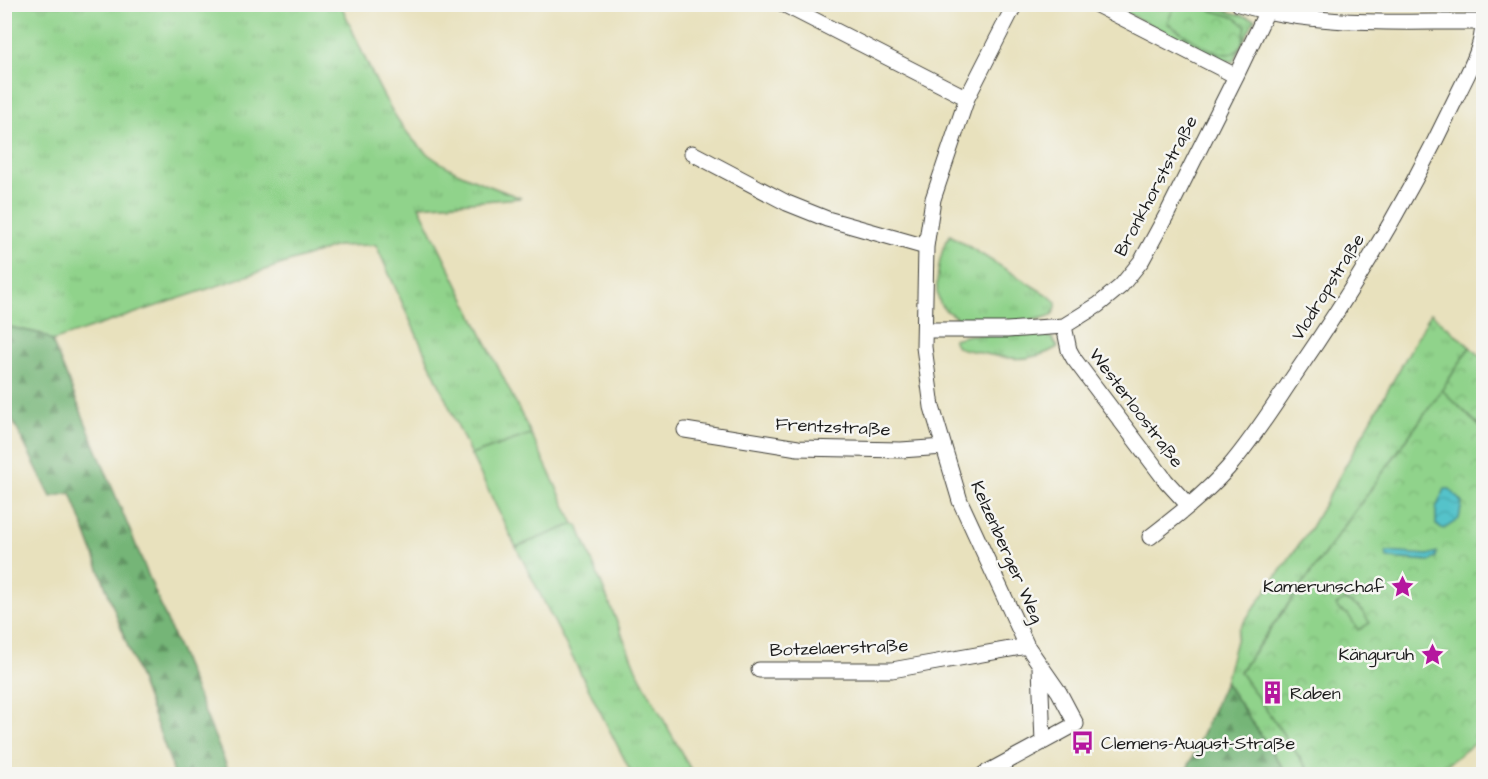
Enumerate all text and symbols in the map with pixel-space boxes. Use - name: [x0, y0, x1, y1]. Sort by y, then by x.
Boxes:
- street label: Bronkhorststraße: [1108, 111, 1204, 261]
- street label: Vlodropstraße: [1285, 229, 1371, 345]
- street label: Westerloostraße: [1083, 343, 1189, 473]
- street label: Frentzstraße: [775, 412, 891, 443]
- street label: Kelzenberger Weg: [964, 477, 1050, 627]
- place icon: Kamerunschaf: [1389, 573, 1415, 599]
- place label: Kamerunschaf: [1263, 574, 1384, 599]
- street label: Botzelaerstraße: [769, 633, 909, 663]
- place icon: Känguruh: [1419, 641, 1445, 667]
- place label: Känguruh: [1339, 642, 1414, 668]
- building icon: Raben: [1259, 680, 1285, 706]
- place label: Raben: [1290, 681, 1341, 706]
- bus stop icon: Clemens-August-Straße: [1070, 730, 1096, 756]
- place label: Clemens-August-Straße: [1101, 731, 1295, 757]

